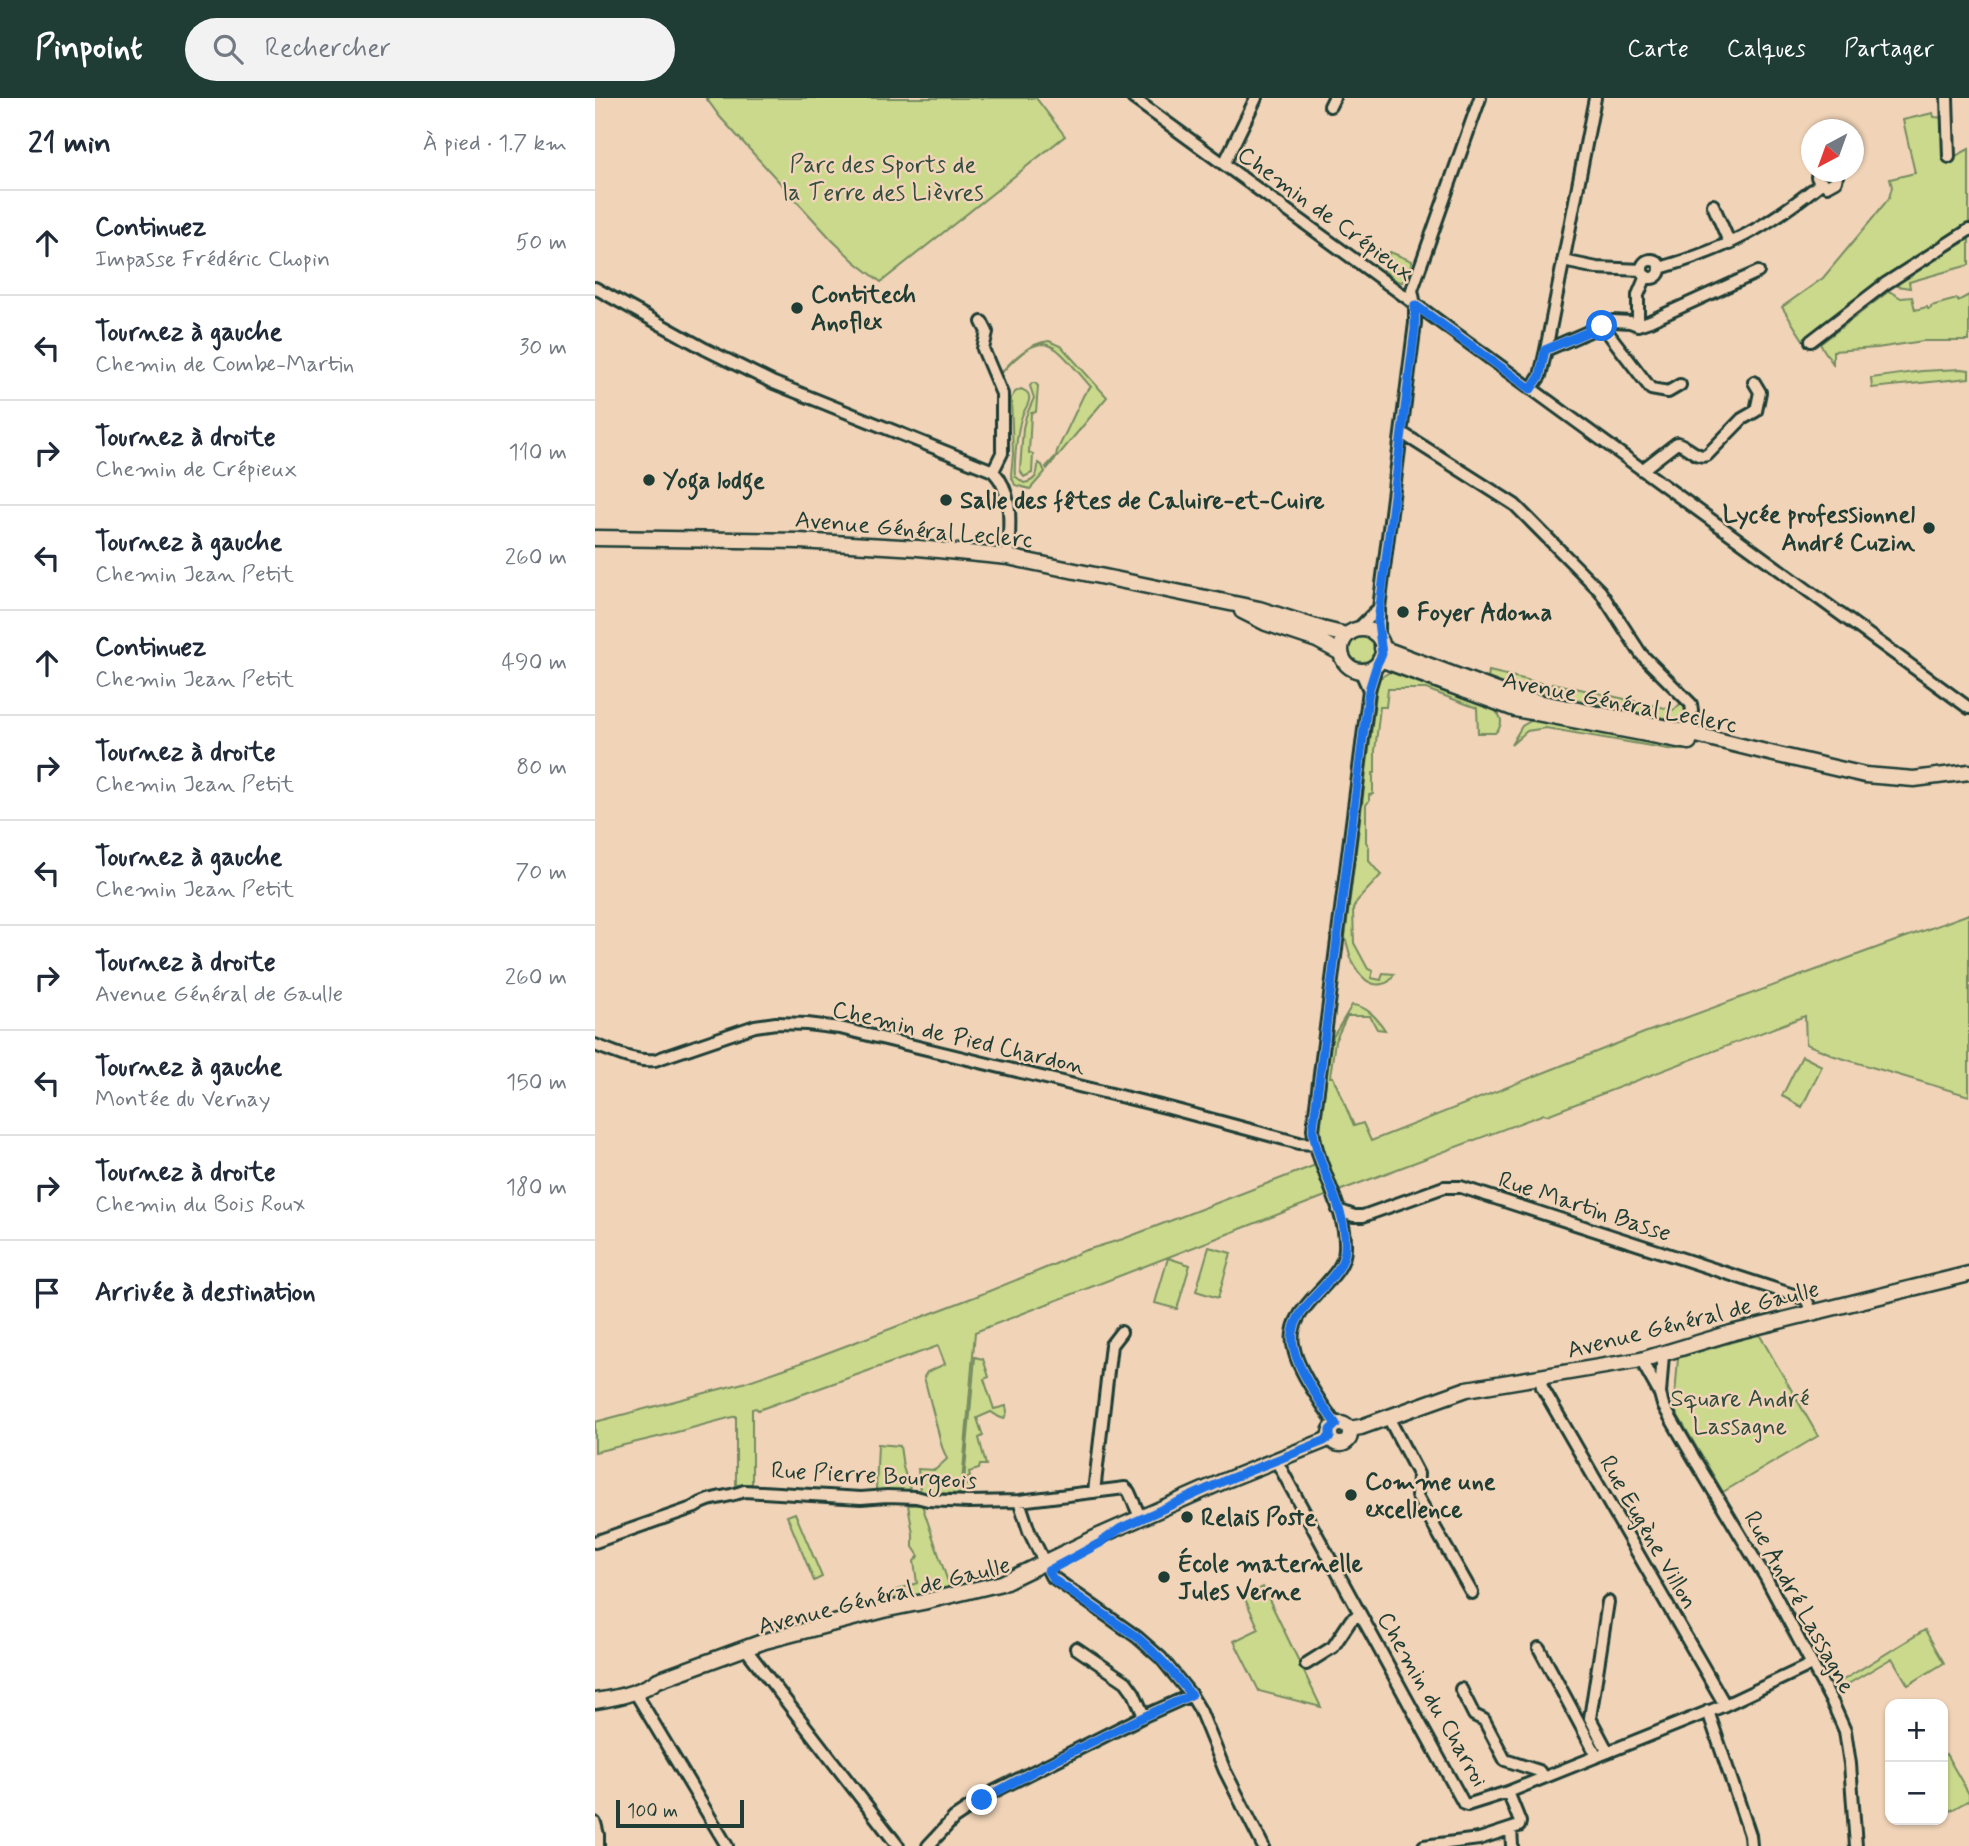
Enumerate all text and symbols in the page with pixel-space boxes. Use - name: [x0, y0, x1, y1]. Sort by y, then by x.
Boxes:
- search box: [185, 18, 675, 81]
- text: Pinpoint: [35, 27, 143, 71]
- icon: search: [209, 30, 247, 68]
- text: Rechercher: [265, 32, 391, 66]
- text: Carte: [1627, 34, 1689, 65]
- text: Calques: [1727, 34, 1806, 65]
- text: Partager: [1844, 34, 1934, 65]
- north arrow: [1801, 119, 1864, 182]
- text: 21 min: [28, 124, 111, 163]
- text: À pied · 1.7 km: [423, 129, 567, 159]
- street label: Chemin de Crépieux: [1231, 140, 1420, 289]
- park label: Parc des Sports de la Terre des Lièvres: [782, 150, 984, 209]
- text: Continuez: [95, 211, 206, 245]
- icon: ahead: [28, 224, 66, 262]
- text: 50 m: [516, 228, 567, 258]
- text: Impasse Frédéric Chopin: [95, 245, 330, 275]
- place label: Contitech Anoflex: [811, 280, 916, 339]
- marker: Contitech Anoflex: [789, 300, 805, 316]
- route start: [1586, 310, 1617, 341]
- text: Tournez à gauche: [95, 316, 282, 350]
- icon: left: [28, 329, 66, 367]
- text: 30 m: [519, 333, 567, 363]
- text: Chemin de Combe-Martin: [95, 350, 354, 380]
- text: Tournez à droite: [95, 421, 276, 455]
- icon: right: [28, 434, 66, 472]
- text: 110 m: [508, 438, 567, 468]
- text: Chemin de Crépieux: [95, 455, 297, 485]
- place label: Yoga lodge: [663, 466, 765, 500]
- marker: Yoga lodge: [641, 472, 657, 488]
- place label: Salle des fêtes de Caluire-et-Cuire: [960, 486, 1325, 517]
- marker: Salle des fêtes de Caluire-et-Cuire: [938, 492, 954, 508]
- place label: Lycée professionnel André Cuzin: [1723, 500, 1915, 559]
- street label: Avenue Général Leclerc: [794, 505, 1034, 556]
- marker: Lycée professionnel André Cuzin: [1921, 520, 1937, 536]
- text: Tournez à gauche: [95, 526, 282, 560]
- icon: left: [28, 539, 66, 577]
- text: 260 m: [505, 543, 567, 573]
- text: Chemin Jean Petit: [95, 560, 294, 590]
- place label: Foyer Adoma: [1417, 598, 1552, 629]
- marker: Foyer Adoma: [1395, 604, 1411, 620]
- text: Continuez: [95, 631, 206, 665]
- icon: ahead: [28, 644, 66, 682]
- text: 490 m: [502, 648, 567, 678]
- text: Chemin Jean Petit: [95, 665, 294, 695]
- street label: Avenue Général Leclerc: [1500, 666, 1740, 741]
- text: Tournez à droite: [95, 736, 276, 770]
- icon: right: [28, 749, 66, 787]
- text: 80 m: [516, 753, 567, 783]
- text: Chemin Jean Petit: [95, 770, 294, 800]
- text: Tournez à gauche: [95, 841, 282, 875]
- icon: left: [28, 854, 66, 892]
- text: 70 m: [515, 858, 567, 888]
- text: Chemin Jean Petit: [95, 875, 294, 905]
- text: Tournez à droite: [95, 946, 276, 980]
- icon: right: [28, 959, 66, 997]
- text: 260 m: [505, 963, 567, 993]
- text: Avenue Général de Gaulle: [95, 980, 343, 1010]
- street label: Chemin de Pied Chardon: [829, 994, 1089, 1083]
- text: Tournez à gauche: [95, 1051, 282, 1085]
- icon: left: [28, 1064, 66, 1102]
- text: 150 m: [506, 1068, 567, 1098]
- text: Montée du Vernay: [95, 1085, 270, 1115]
- text: Tournez à droite: [95, 1156, 276, 1190]
- street label: Rue Martin Basse: [1494, 1165, 1675, 1250]
- icon: right: [28, 1169, 66, 1207]
- text: 180 m: [506, 1173, 567, 1203]
- text: Chemin du Bois Roux: [95, 1190, 305, 1220]
- icon: arrive: [28, 1274, 66, 1312]
- street label: Avenue Général de Gaulle: [1564, 1274, 1823, 1367]
- text: Arrivée à destination: [95, 1276, 316, 1310]
- park label: Square André Lassagne: [1671, 1384, 1810, 1443]
- street label: Rue Eugène Villon: [1591, 1450, 1704, 1615]
- street label: Rue Pierre Bourgeois: [770, 1456, 978, 1499]
- place label: Comme une excellence: [1365, 1467, 1496, 1526]
- marker: Comme une excellence: [1343, 1487, 1359, 1503]
- place label: Relais Poste: [1201, 1503, 1316, 1534]
- street label: Rue André Lassagne: [1736, 1506, 1862, 1700]
- marker: Relais Poste: [1179, 1509, 1195, 1525]
- place label: École maternelle Jules Verne: [1178, 1547, 1363, 1608]
- street label: Avenue Général de Gaulle: [755, 1550, 1014, 1643]
- marker: École maternelle Jules Verne: [1156, 1569, 1172, 1585]
- street label: Chemin du Charroi: [1369, 1607, 1494, 1793]
- map controls: [1885, 1699, 1948, 1825]
- button: +: [1885, 1699, 1948, 1762]
- button: −: [1885, 1762, 1948, 1825]
- route end: [966, 1784, 997, 1815]
- scale bar: [616, 1797, 744, 1829]
- text: 100 m: [627, 1799, 678, 1824]

